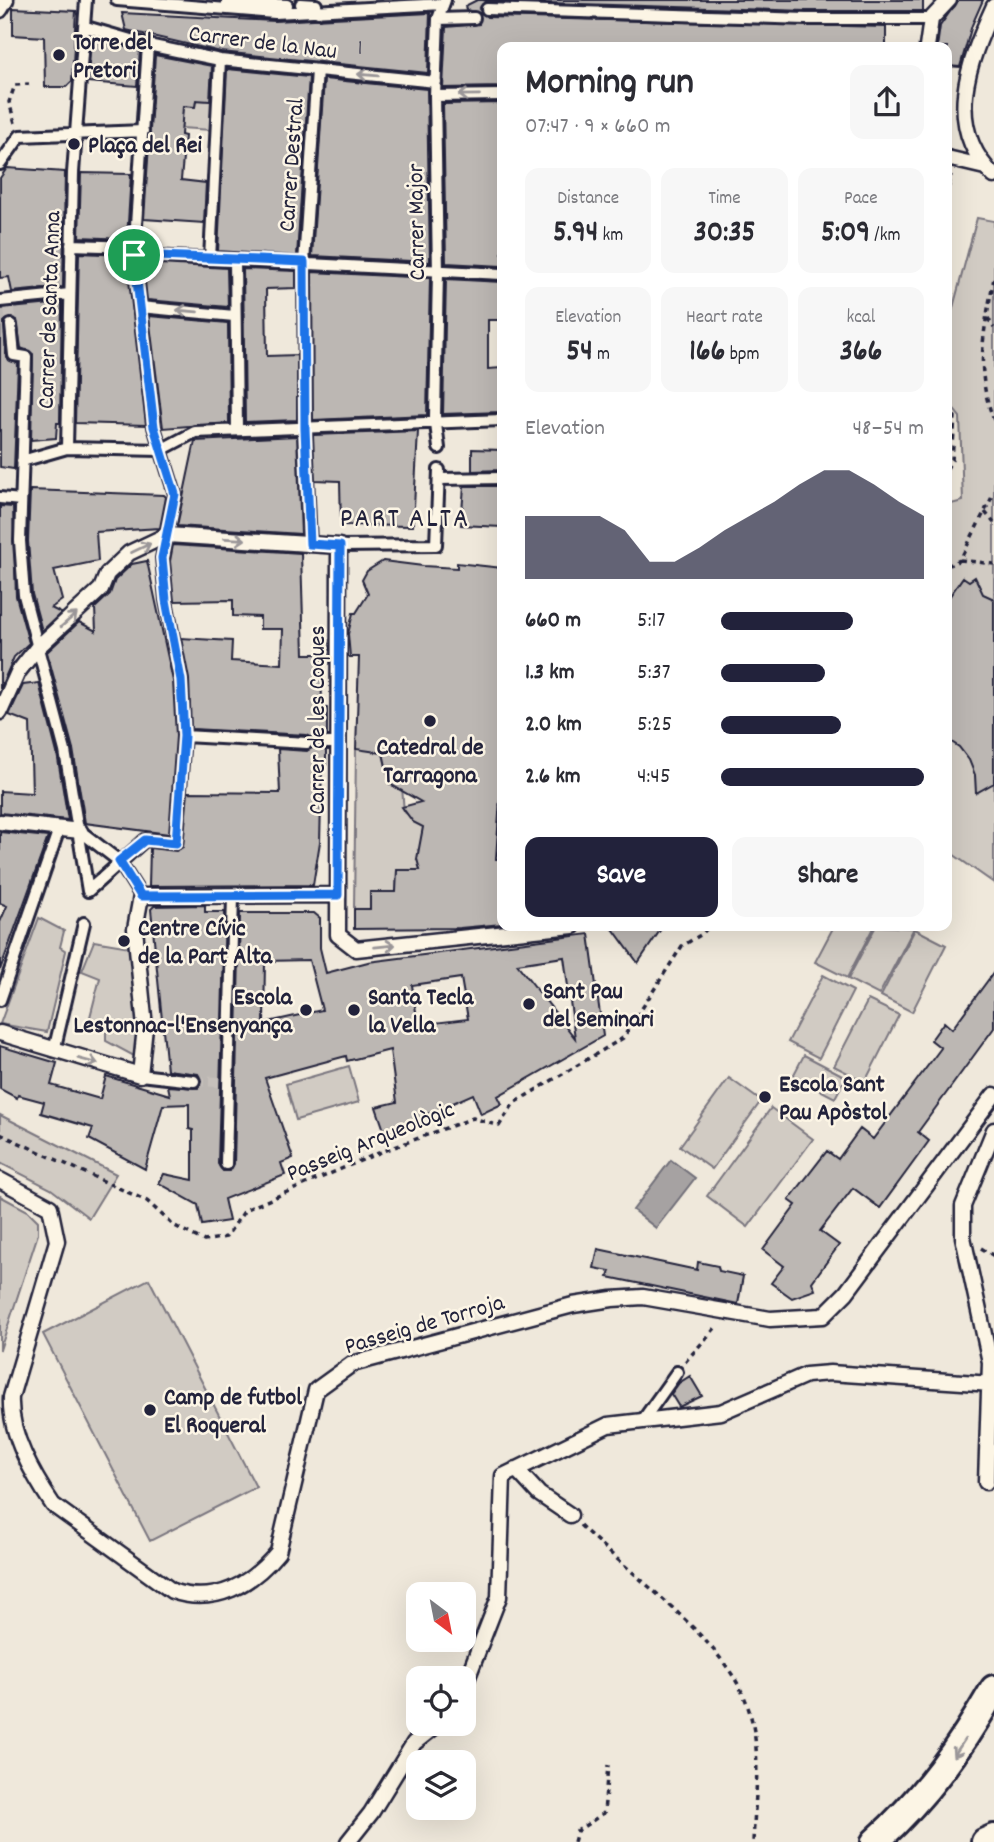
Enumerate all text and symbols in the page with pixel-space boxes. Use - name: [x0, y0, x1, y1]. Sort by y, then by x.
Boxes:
- street label: Carrer de la Nau: [187, 18, 339, 70]
- place label: Torre del Pretori: [73, 27, 153, 89]
- house number: 1: [358, 35, 362, 65]
- marker: Torre del Pretori: [51, 47, 67, 63]
- text: Morning run: [525, 57, 694, 112]
- button: share: [850, 65, 924, 139]
- one-way arrow: [357, 68, 380, 81]
- one-way arrow: [457, 89, 480, 102]
- street label: Carrer Destral: [271, 97, 315, 233]
- text: 07:47 · 9 × 660 m: [525, 111, 671, 144]
- place label: Plaça del Rei: [88, 130, 203, 164]
- marker: Plaça del Rei: [66, 136, 82, 152]
- street label: Carrer Major: [400, 163, 436, 281]
- text: Distance: [557, 186, 619, 213]
- text: Time: [708, 186, 741, 213]
- text: Pace: [844, 186, 878, 213]
- street label: Carrer de Santa Anna: [31, 210, 71, 410]
- text: 5.94: [553, 213, 598, 256]
- text: 30:35: [694, 213, 755, 256]
- text: 5:09: [821, 213, 870, 256]
- text: km: [598, 223, 623, 250]
- text: /km: [870, 223, 901, 250]
- pin: [104, 225, 164, 285]
- icon: arrive: [115, 236, 153, 274]
- one-way arrow: [176, 304, 199, 317]
- text: Elevation: [555, 305, 621, 332]
- text: Heart rate: [686, 305, 763, 332]
- text: kcal: [846, 305, 875, 332]
- text: 54: [566, 332, 593, 375]
- text: 166: [689, 332, 725, 375]
- text: 366: [839, 332, 882, 375]
- text: m: [593, 342, 610, 369]
- text: bpm: [725, 342, 760, 369]
- text: Elevation: [525, 413, 605, 446]
- text: 48–54 m: [853, 413, 924, 446]
- district label: PART ALTA: [340, 501, 470, 541]
- one-way arrow: [224, 533, 247, 546]
- one-way arrow: [130, 540, 151, 554]
- text: 660 m: [525, 605, 581, 638]
- text: 5:17: [637, 605, 665, 638]
- one-way arrow: [60, 612, 78, 628]
- street label: Carrer de les Coques: [302, 625, 336, 815]
- text: 1.3 km: [525, 657, 575, 690]
- text: 5:37: [637, 657, 671, 690]
- text: 2.0 km: [525, 709, 582, 742]
- text: 5:25: [637, 709, 672, 742]
- marker: Catedral de Tarragona: [422, 713, 438, 729]
- place label: Catedral de Tarragona: [377, 732, 484, 794]
- text: 2.6 km: [525, 761, 581, 794]
- text: 4:45: [637, 761, 671, 794]
- button: Save: [525, 837, 718, 917]
- button: Share: [732, 837, 924, 917]
- place label: Centre Cívic de la Part Alta: [138, 913, 273, 975]
- marker: Centre Cívic de la Part Alta: [116, 933, 132, 949]
- one-way arrow: [373, 940, 396, 953]
- place label: Sant Pau del Seminari: [543, 976, 654, 1038]
- place label: Escola Lestonnac-l'Ensenyança: [74, 982, 293, 1044]
- place label: Santa Tecla la Vella: [368, 982, 474, 1044]
- marker: Sant Pau del Seminari: [521, 996, 537, 1012]
- marker: Escola Lestonnac-l'Ensenyança: [298, 1002, 314, 1018]
- marker: Santa Tecla la Vella: [346, 1002, 362, 1018]
- one-way arrow: [77, 1055, 99, 1068]
- place label: Escola Sant Pau Apòstol: [779, 1069, 887, 1131]
- marker: Escola Sant Pau Apòstol: [757, 1089, 773, 1105]
- street label: Passeig Arqueològic: [282, 1094, 460, 1192]
- street label: Passeig de Torroja: [341, 1287, 509, 1365]
- place label: Camp de futbol El Roqueral: [164, 1382, 302, 1444]
- marker: Camp de futbol El Roqueral: [142, 1402, 158, 1418]
- north arrow: [406, 1582, 476, 1652]
- map controls: [406, 1582, 476, 1820]
- button: locate: [406, 1666, 476, 1736]
- one-way arrow: [952, 1738, 966, 1757]
- button: layers: [406, 1750, 476, 1820]

